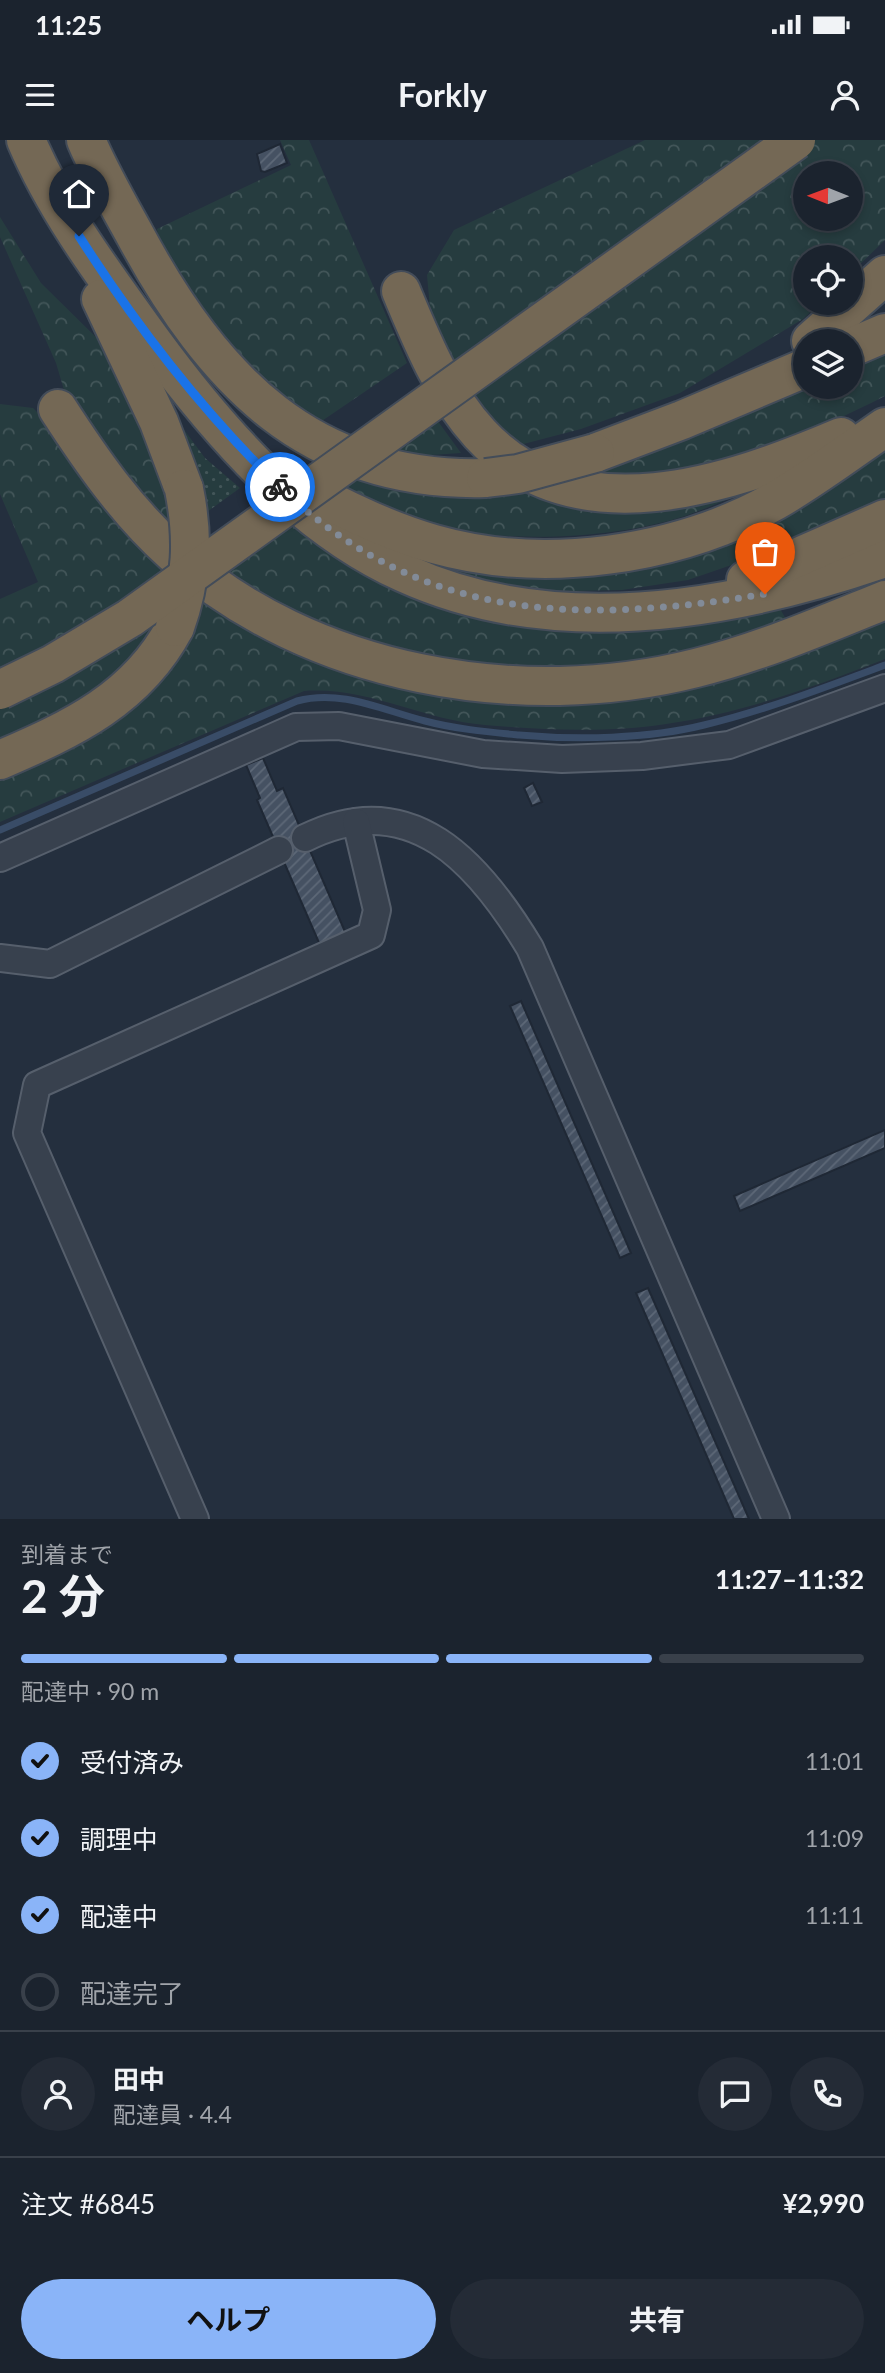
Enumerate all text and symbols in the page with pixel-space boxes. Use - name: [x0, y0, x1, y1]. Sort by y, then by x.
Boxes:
- text: 11:25: [35, 9, 102, 41]
- text: Forkly: [398, 75, 487, 114]
- icon: menu: [21, 76, 59, 114]
- icon: person: [826, 76, 864, 114]
- north arrow: [793, 161, 863, 231]
- map controls: [793, 161, 863, 399]
- pin: [49, 164, 109, 236]
- icon: home: [60, 175, 98, 213]
- button: locate: [793, 245, 863, 315]
- button: layers: [793, 329, 863, 399]
- courier: [245, 452, 315, 522]
- icon: bike: [261, 468, 299, 506]
- pin: [735, 522, 795, 594]
- icon: bag: [746, 533, 784, 571]
- text: 到着まで: [21, 1540, 113, 1568]
- text: 11:27–11:32: [715, 1563, 864, 1595]
- text: 2 分: [21, 1568, 105, 1623]
- text: 配達中 · 90 m: [21, 1677, 159, 1705]
- icon: check: [21, 1742, 59, 1780]
- text: 受付済み: [80, 1746, 184, 1778]
- text: 11:01: [805, 1747, 864, 1775]
- icon: check: [21, 1819, 59, 1857]
- text: 調理中: [80, 1823, 158, 1855]
- text: 11:09: [805, 1824, 864, 1852]
- icon: check: [21, 1896, 59, 1934]
- text: 配達中: [80, 1900, 158, 1932]
- text: 11:11: [805, 1901, 864, 1929]
- text: 配達完了: [80, 1977, 184, 2009]
- button: person: [21, 2057, 95, 2131]
- button: chat: [698, 2057, 772, 2131]
- button: phone: [790, 2057, 864, 2131]
- text: 田中: [113, 2063, 165, 2095]
- text: 配達員 · 4.4: [113, 2100, 232, 2128]
- text: ¥2,990: [783, 2187, 864, 2219]
- text: 注文 #6845: [21, 2188, 155, 2220]
- button: ヘルプ: [21, 2279, 436, 2359]
- button: 共有: [450, 2279, 864, 2359]

